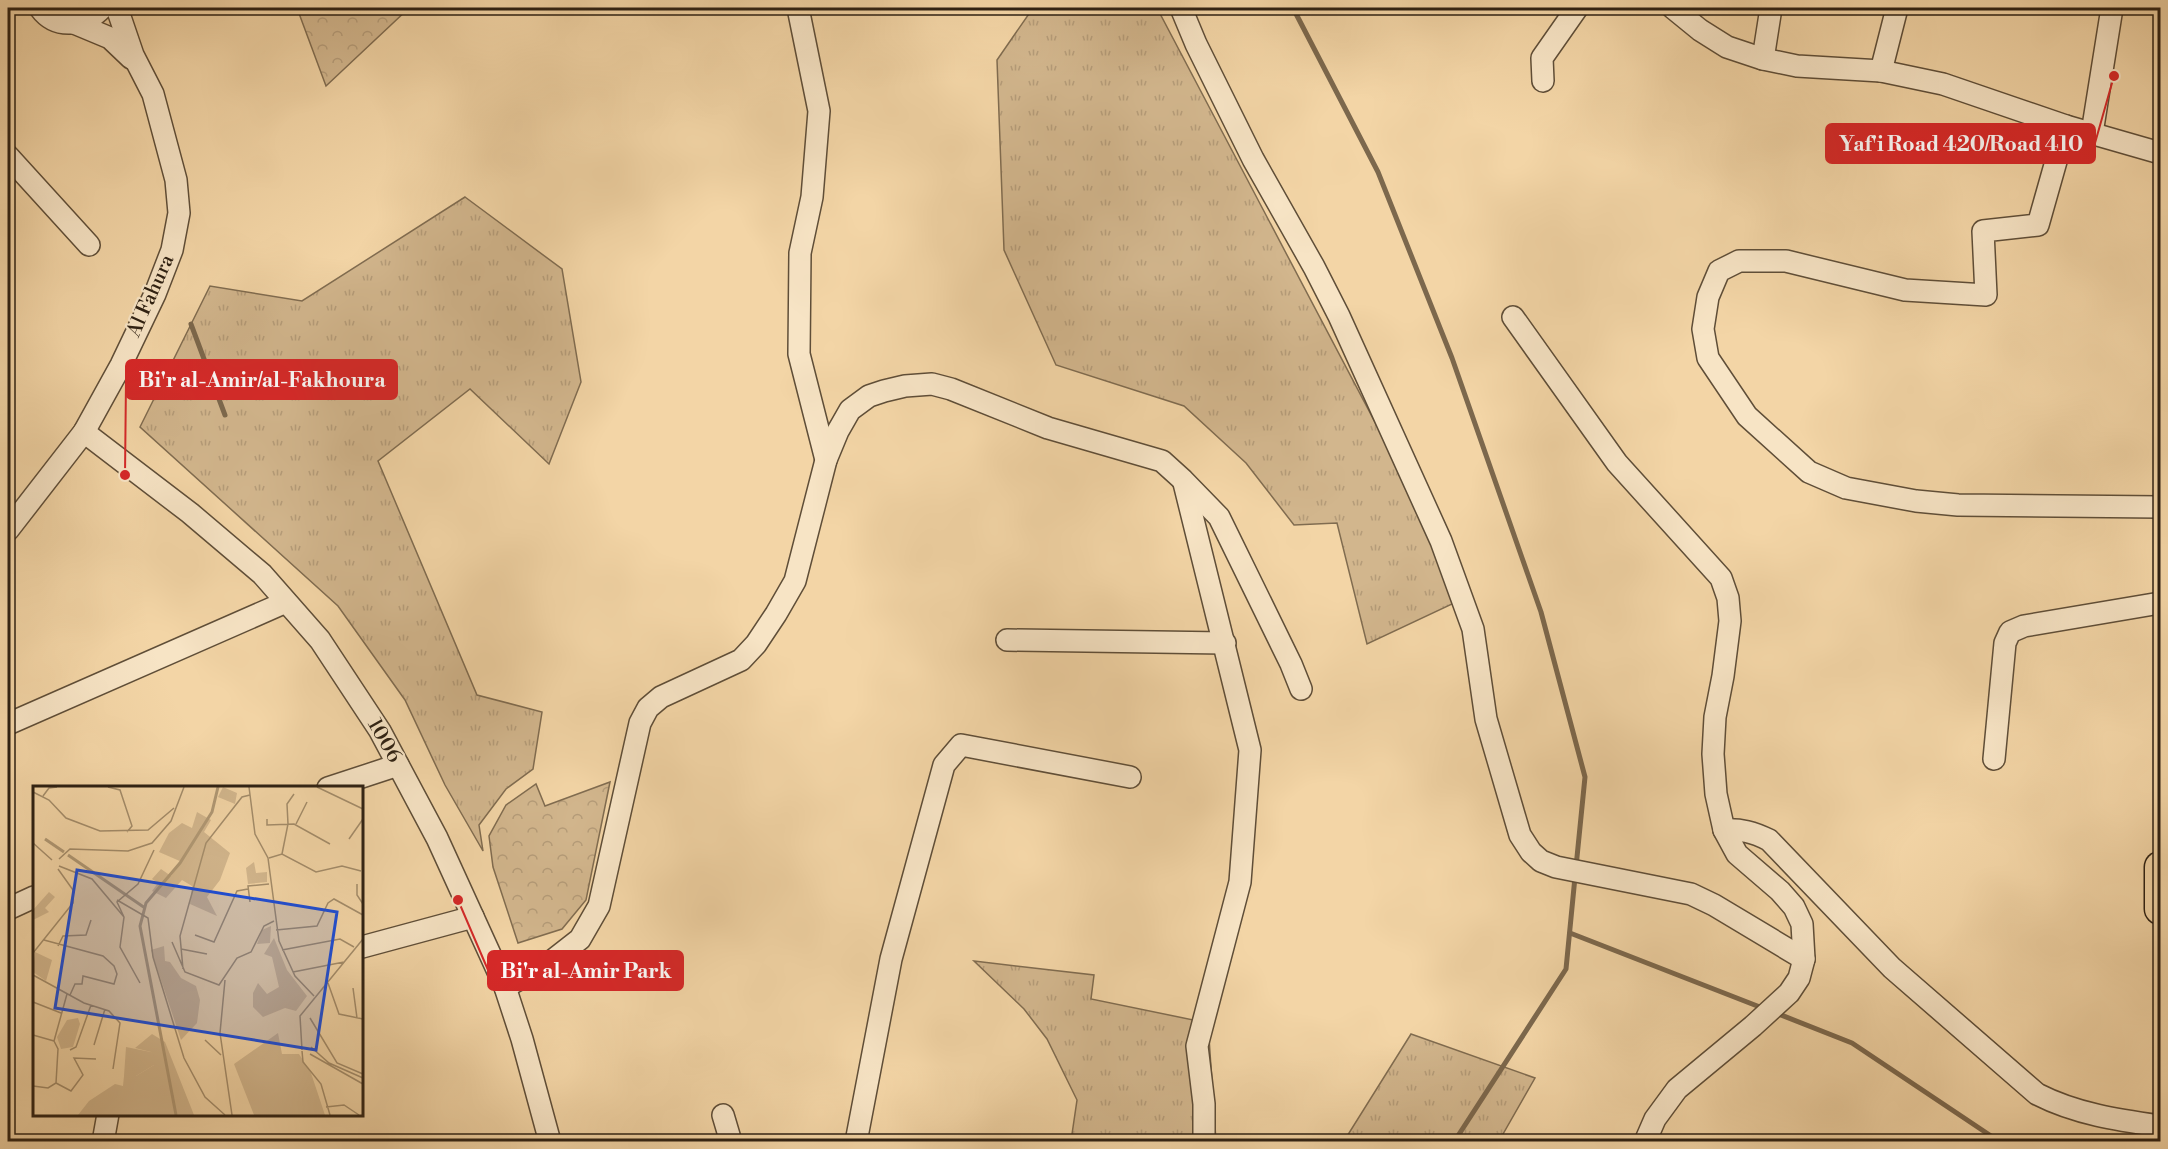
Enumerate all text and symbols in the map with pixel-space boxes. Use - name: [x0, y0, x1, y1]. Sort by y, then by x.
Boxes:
- callout: Yaf'i Road 420/Road 410: [1826, 124, 2095, 163]
- text: Yaf'i Road 420/Road 410: [1839, 132, 2083, 158]
- street label: Al Fahura: [121, 250, 181, 342]
- callout: Bi'r al-Amir/al-Fakhoura: [126, 360, 397, 399]
- text: Bi'r al-Amir/al-Fakhoura: [138, 368, 386, 394]
- street label: 1006: [362, 715, 406, 767]
- inset map: [33, 786, 363, 1116]
- callout: Bi'r al-Amir Park: [488, 951, 683, 990]
- text: Bi'r al-Amir Park: [501, 959, 672, 985]

